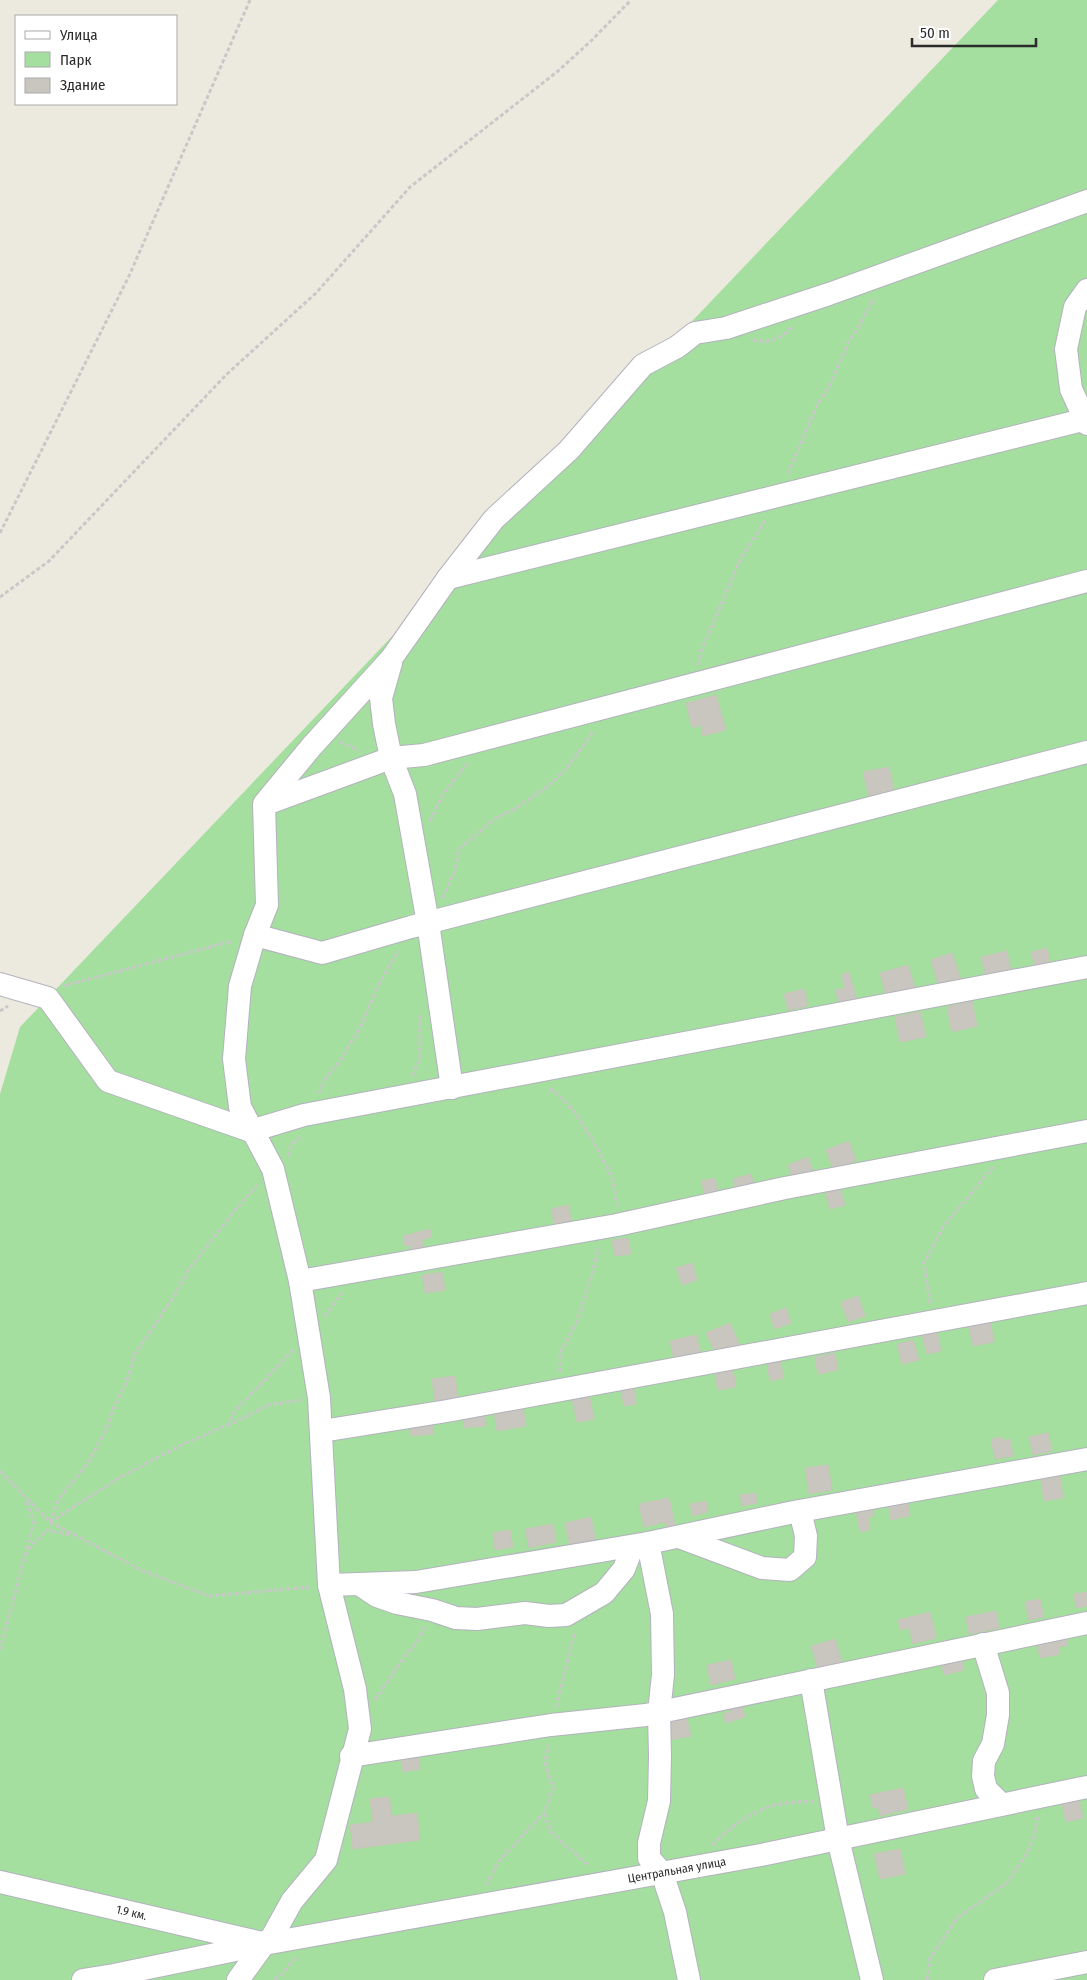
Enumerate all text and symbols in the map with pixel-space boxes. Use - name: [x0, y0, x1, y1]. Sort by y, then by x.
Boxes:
- legend: [15, 15, 178, 105]
- scale bar: [912, 15, 1036, 47]
- text: 50 m: [920, 24, 950, 42]
- text: Улица: [59, 26, 98, 44]
- text: Парк: [60, 51, 91, 69]
- text: Здание: [60, 76, 106, 94]
- street label: Центральная улица: [627, 1854, 727, 1886]
- street label: 1.9 км.: [115, 1902, 149, 1923]

